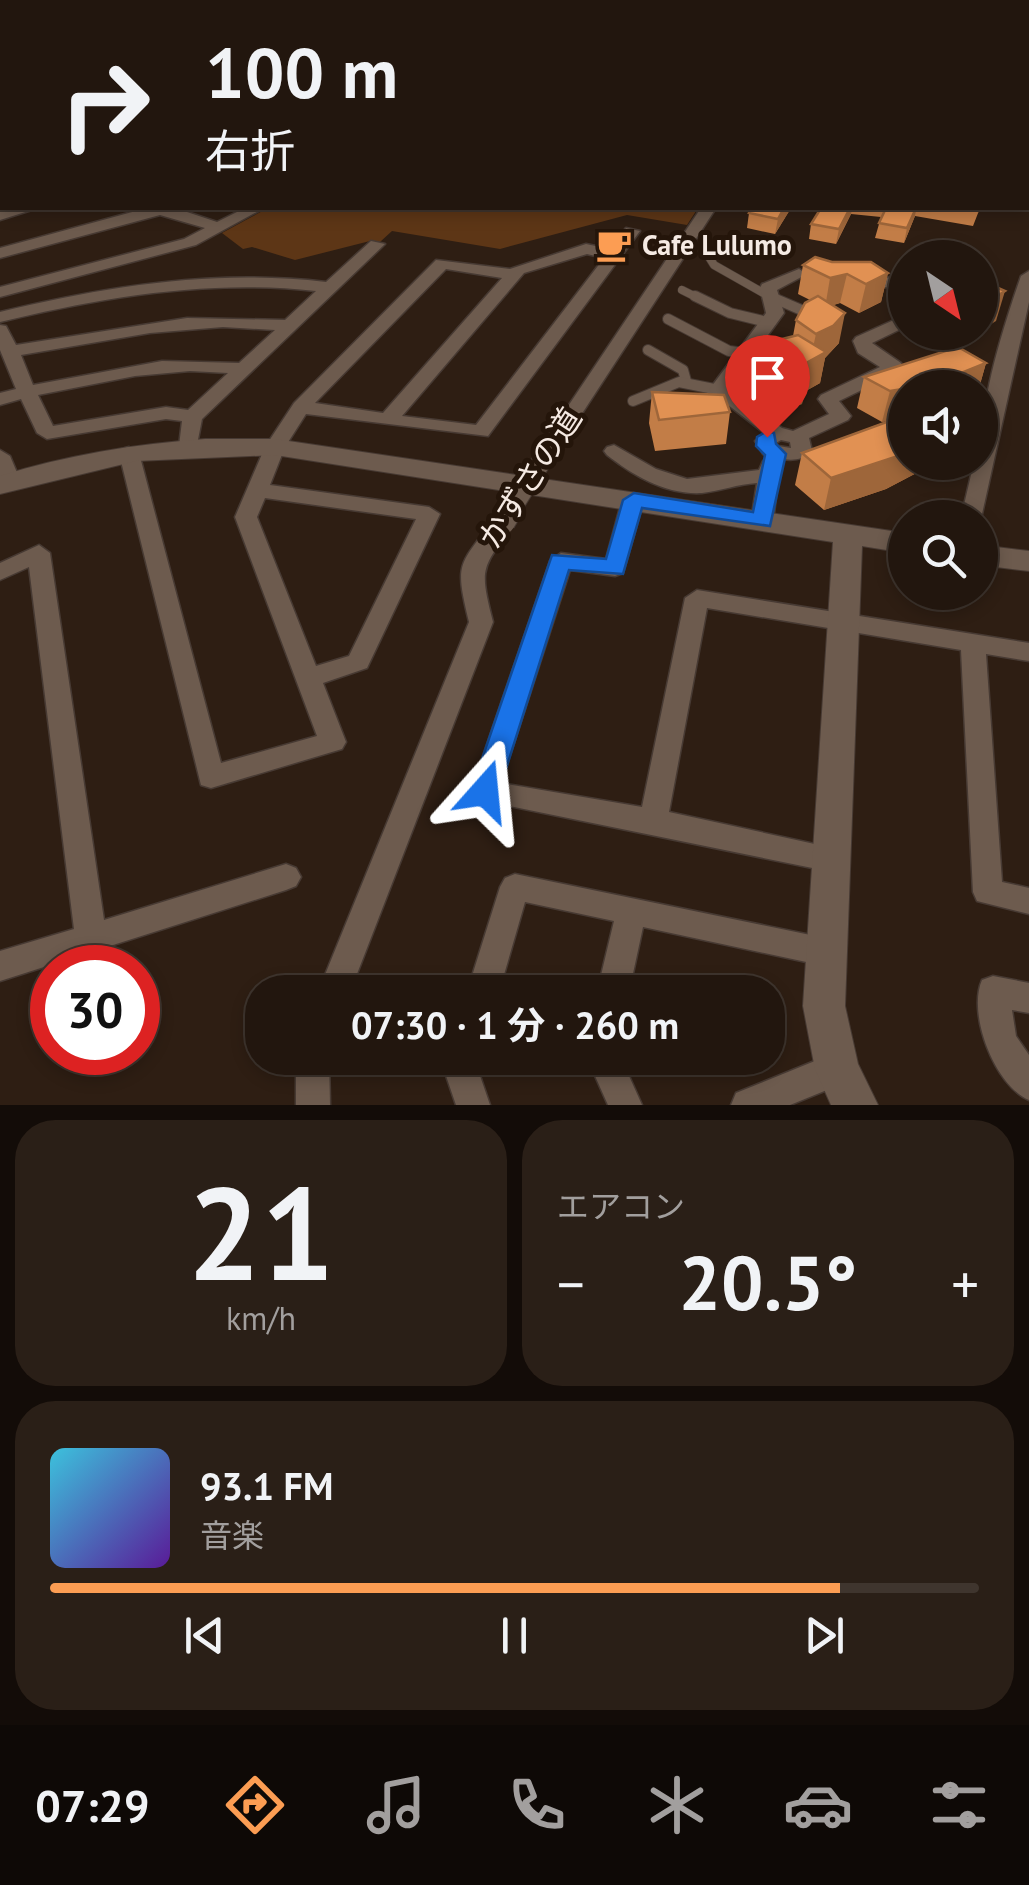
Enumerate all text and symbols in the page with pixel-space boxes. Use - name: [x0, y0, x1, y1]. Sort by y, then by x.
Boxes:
- text: 100 m: [205, 27, 398, 117]
- icon: right: [40, 40, 170, 170]
- text: 右折: [205, 121, 295, 179]
- cafe icon: Cafe Lulumo: [595, 226, 633, 264]
- place label: Cafe Lulumo: [642, 226, 792, 263]
- north arrow: [888, 240, 998, 350]
- map controls: [888, 240, 998, 610]
- pin: [725, 335, 810, 438]
- icon: arrive: [740, 350, 795, 405]
- button: sound: [888, 370, 998, 480]
- street label: かずさの道: [468, 399, 590, 556]
- button: search: [888, 500, 998, 610]
- position arrow: [433, 739, 537, 843]
- speed limit sign: 30: [30, 945, 160, 1075]
- text: 07:30 · 1 分 · 260 m: [351, 1000, 679, 1049]
- text: 21: [187, 1148, 335, 1316]
- text: エアコン: [557, 1185, 685, 1227]
- text: 20.5°: [679, 1234, 857, 1331]
- text: −: [557, 1248, 585, 1319]
- text: +: [951, 1248, 979, 1319]
- text: km/h: [226, 1297, 296, 1339]
- text: 93.1 FM: [200, 1461, 333, 1510]
- text: 音楽: [200, 1514, 264, 1556]
- icon: previous: [177, 1608, 232, 1663]
- icon: pause: [487, 1608, 542, 1663]
- icon: next: [797, 1608, 852, 1663]
- icon: directions: [220, 1770, 290, 1840]
- icon: music: [361, 1770, 431, 1840]
- icon: phone: [502, 1770, 572, 1840]
- icon: climate: [642, 1770, 712, 1840]
- icon: car: [783, 1770, 853, 1840]
- icon: filters: [924, 1770, 994, 1840]
- text: 07:29: [35, 1776, 150, 1834]

